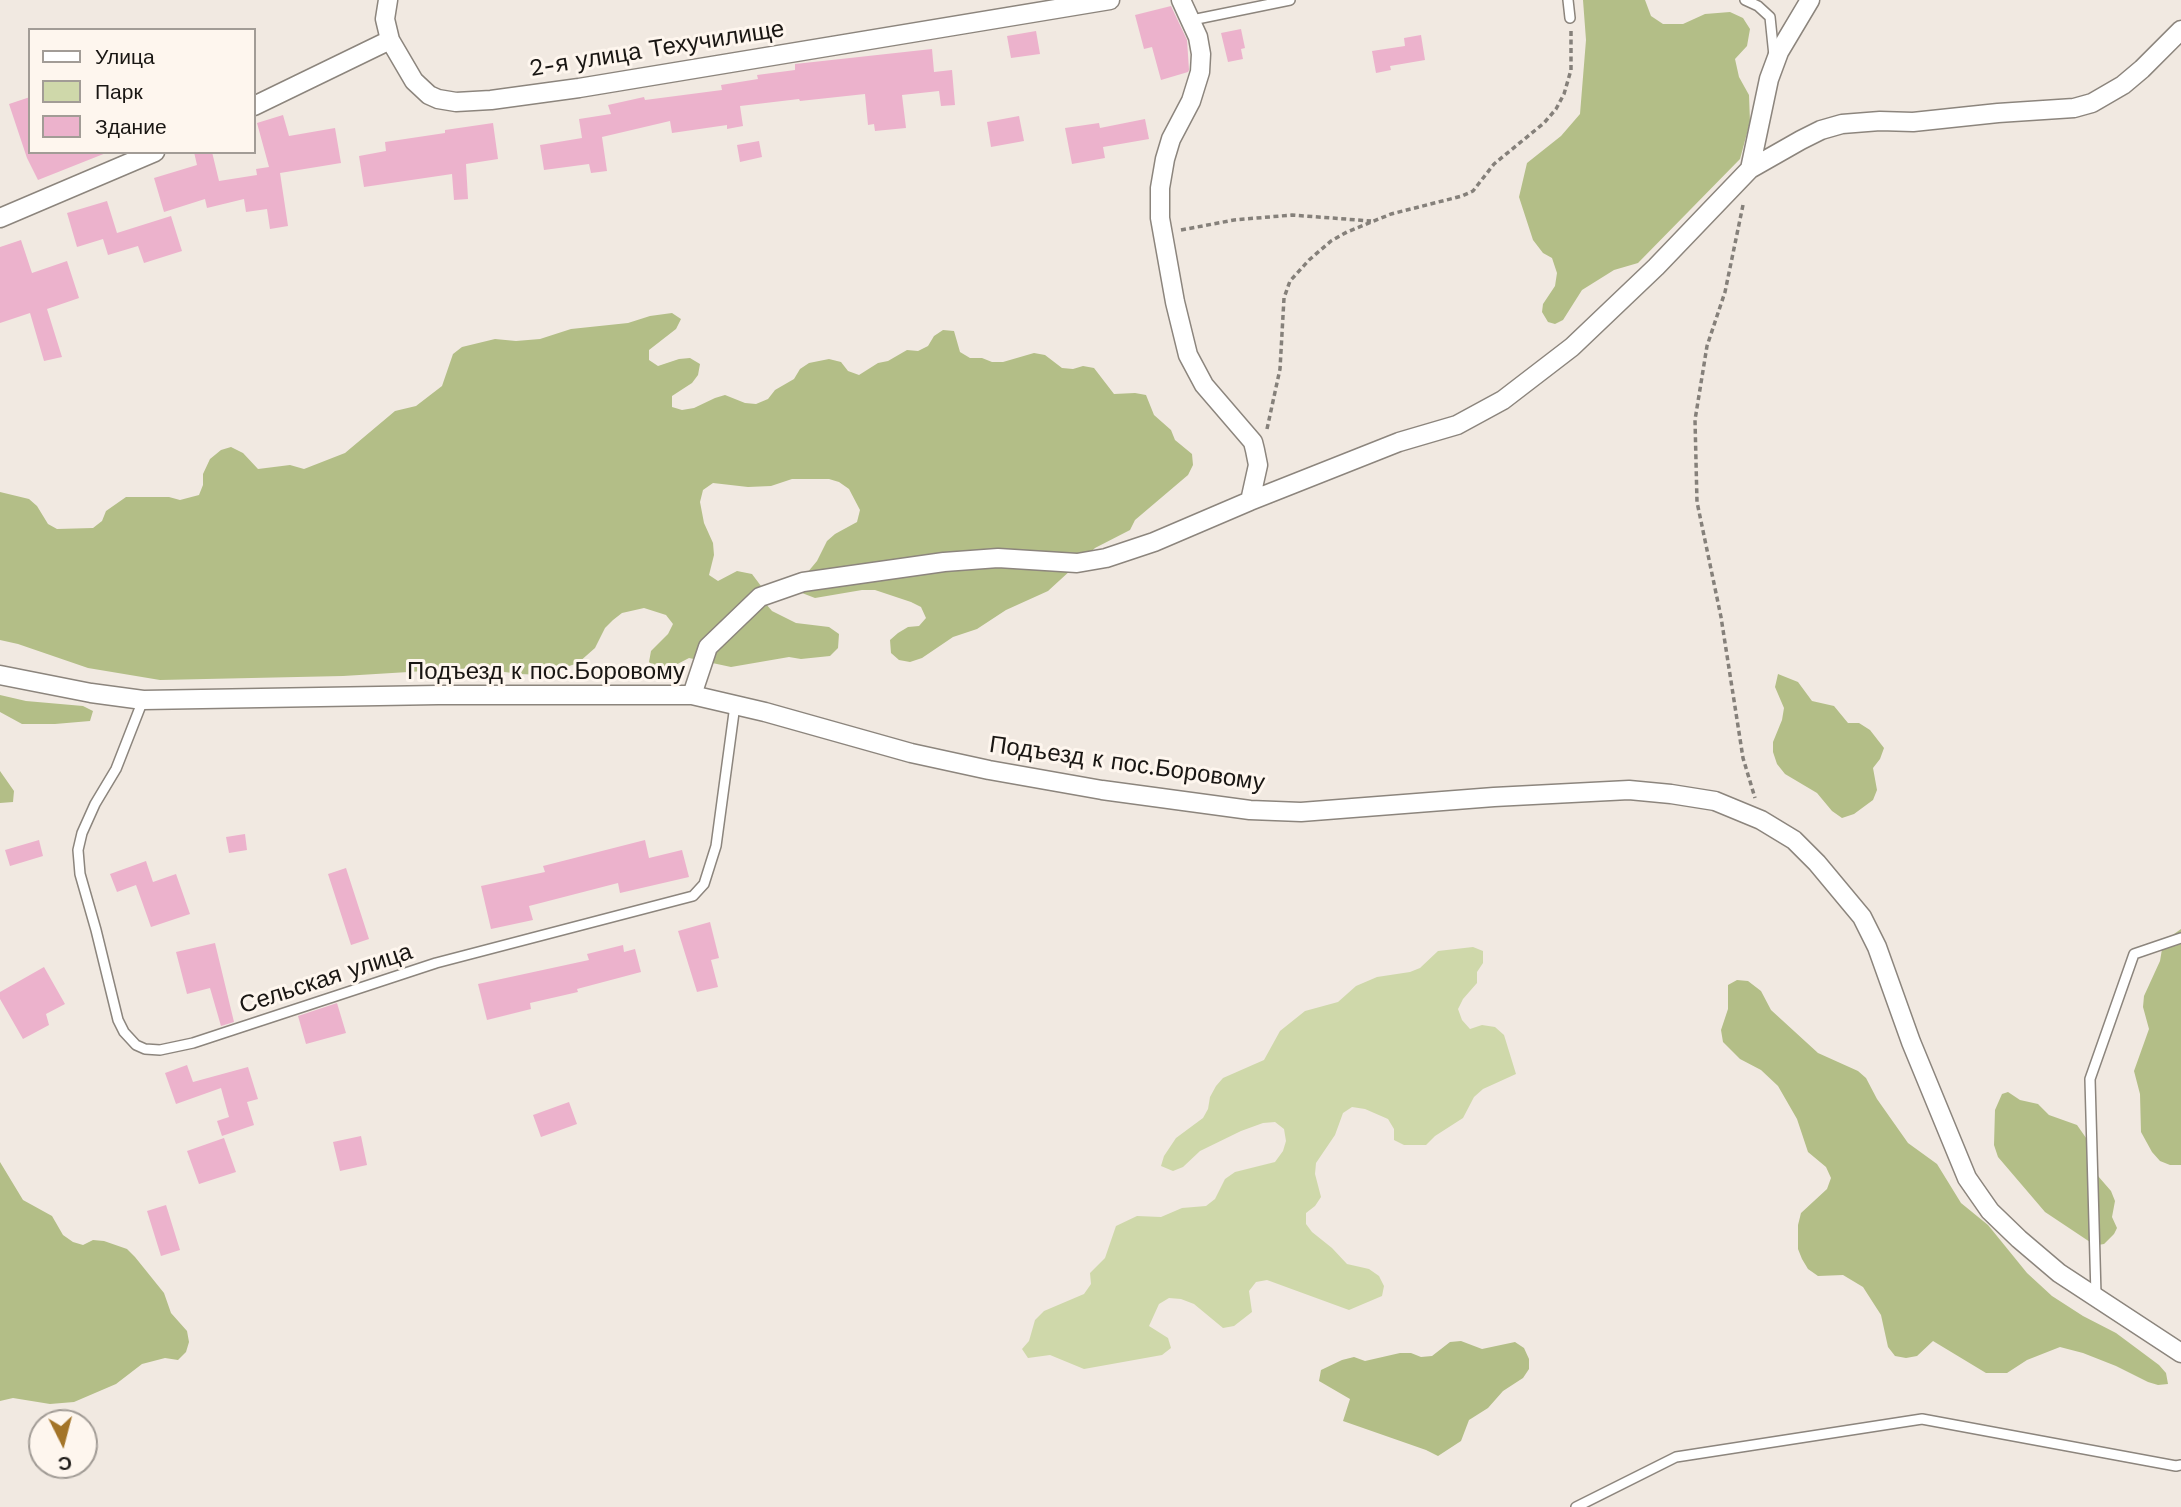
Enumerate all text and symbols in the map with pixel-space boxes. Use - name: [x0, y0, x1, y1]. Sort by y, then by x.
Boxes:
- street label: 2-я улица Техучилище: [528, 15, 786, 83]
- legend: [28, 28, 256, 154]
- text: Улица: [95, 44, 155, 69]
- text: Парк: [95, 79, 143, 104]
- text: Здание: [95, 114, 167, 139]
- street label: Подъезд к пос.Боровому: [407, 658, 685, 686]
- street label: Подъезд к пос.Боровому: [987, 730, 1267, 798]
- street label: Сельская улица: [236, 938, 416, 1020]
- north arrow: [28, 1409, 98, 1479]
- text: С: [57, 1451, 73, 1476]

